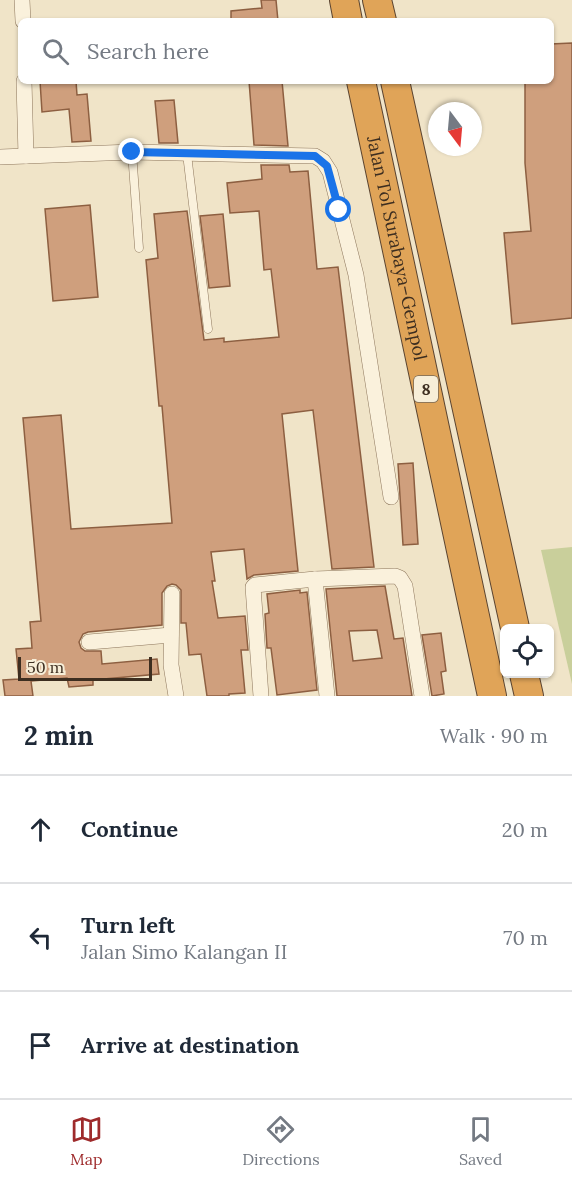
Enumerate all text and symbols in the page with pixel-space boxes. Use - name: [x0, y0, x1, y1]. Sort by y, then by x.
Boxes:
- search box: [18, 18, 554, 84]
- icon: search: [39, 35, 72, 68]
- text: Search here: [87, 37, 209, 65]
- north arrow: [428, 102, 482, 156]
- street label: Jalan Tol Surabaya–Gempol: [362, 133, 432, 363]
- route end: [118, 138, 144, 164]
- route start: [325, 196, 351, 222]
- road number: 8: [414, 376, 438, 402]
- map controls: [500, 624, 554, 678]
- button: locate: [500, 624, 554, 678]
- scale bar: [18, 654, 152, 682]
- text: 50 m: [27, 657, 64, 677]
- text: 2 min: [24, 719, 94, 752]
- text: Walk · 90 m: [440, 723, 548, 748]
- icon: ahead: [24, 813, 57, 846]
- text: Continue: [81, 815, 178, 843]
- text: 20 m: [502, 817, 548, 842]
- text: Turn left: [81, 911, 175, 939]
- icon: left: [24, 921, 57, 954]
- text: 70 m: [503, 925, 548, 950]
- text: Jalan Simo Kalangan II: [81, 939, 287, 964]
- icon: arrive: [24, 1029, 57, 1062]
- text: Arrive at destination: [81, 1031, 299, 1059]
- tab: Map: [70, 1113, 103, 1169]
- tab: Directions: [242, 1113, 320, 1169]
- tab: Saved: [459, 1113, 502, 1169]

